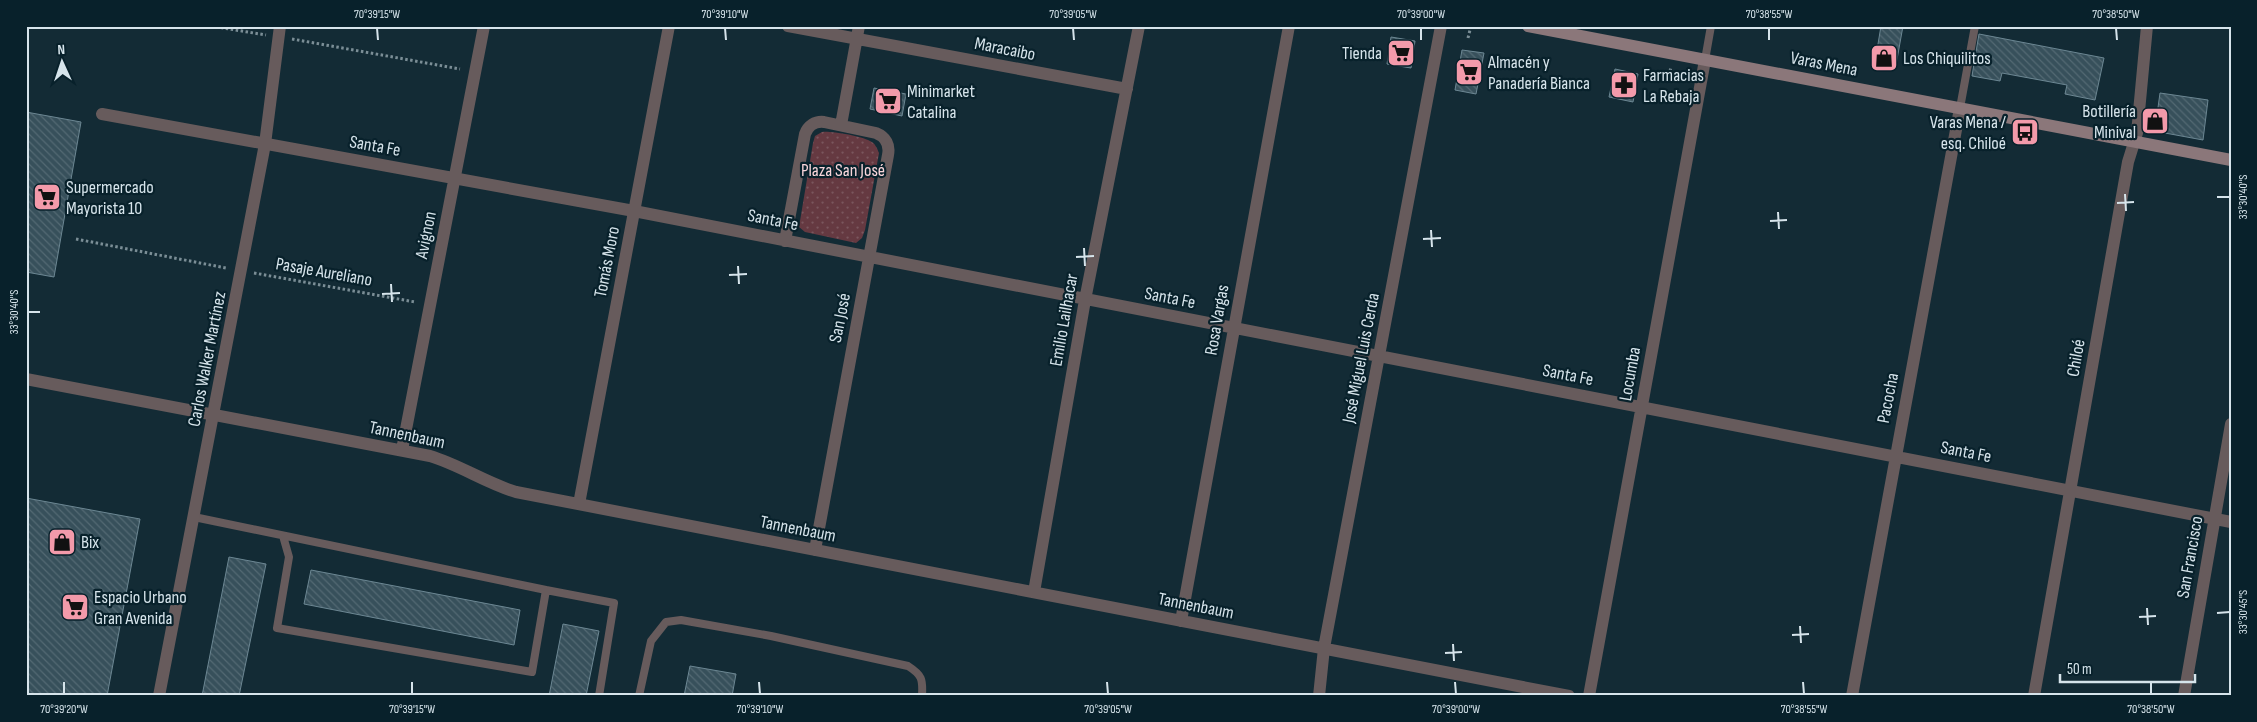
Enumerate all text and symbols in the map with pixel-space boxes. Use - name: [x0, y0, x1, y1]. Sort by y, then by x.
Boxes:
- text: 70°39'15"W: [354, 7, 400, 22]
- text: 70°39'10"W: [702, 7, 749, 22]
- text: 70°39'05"W: [1049, 7, 1097, 22]
- text: 70°39'00"W: [1397, 7, 1445, 22]
- text: 70°38'55"W: [1746, 7, 1793, 22]
- text: 70°38'50"W: [2092, 7, 2140, 22]
- street label: Maracaibo: [973, 33, 1037, 65]
- north arrow: [38, 38, 88, 88]
- supermarket icon: Tienda: [1386, 38, 1416, 68]
- text: N: [57, 41, 66, 58]
- place label: Tienda: [1342, 43, 1382, 64]
- shop icon: Los Chiquilitos: [1869, 43, 1899, 73]
- street label: Varas Mena: [1789, 47, 1860, 81]
- place label: Los Chiquilitos: [1903, 48, 1991, 69]
- place label: Almacén y Panadería Bianca: [1487, 52, 1590, 94]
- supermarket icon: Almacén y Panadería Bianca: [1454, 57, 1484, 87]
- place label: Farmacias La Rebaja: [1643, 65, 1704, 107]
- pharmacy icon: Farmacias La Rebaja: [1609, 70, 1639, 100]
- place label: Minimarket Catalina: [907, 81, 976, 123]
- supermarket icon: Minimarket Catalina: [873, 86, 903, 116]
- place label: Botillería Minival: [2082, 101, 2136, 143]
- shop icon: Botillería Minival: [2140, 106, 2170, 136]
- place label: Varas Mena / esq. Chiloé: [1930, 112, 2007, 154]
- bus stop icon: Varas Mena / esq. Chiloé: [2010, 117, 2040, 147]
- street label: Santa Fe: [348, 131, 402, 161]
- park label: Plaza San José: [801, 160, 885, 181]
- text: 33°30'40"S: [2236, 175, 2251, 219]
- place label: Supermercado Mayorista 10: [66, 177, 154, 219]
- supermarket icon: Supermercado Mayorista 10: [32, 182, 62, 212]
- street label: Santa Fe: [746, 205, 800, 235]
- street label: Avignon: [411, 209, 441, 261]
- street label: Tomás Moro: [590, 225, 624, 299]
- street label: Pasaje Aureliano: [274, 253, 374, 291]
- street label: Emilio Lailhacar: [1046, 272, 1082, 368]
- street label: Santa Fe: [1143, 283, 1197, 313]
- street label: Rosa Vargas: [1200, 283, 1234, 357]
- street label: Carlos Walker Martínez: [184, 289, 231, 428]
- text: 33°30'40"S: [7, 290, 22, 334]
- street label: San José: [825, 291, 855, 345]
- street label: José Miguel Luis Cerda: [1338, 291, 1384, 426]
- street label: Chiloé: [2062, 338, 2090, 378]
- street label: Locumba: [1615, 345, 1645, 403]
- street label: Santa Fe: [1541, 360, 1595, 390]
- street label: Pacocha: [1873, 371, 1903, 425]
- street label: Tannenbaum: [367, 417, 447, 453]
- street label: Santa Fe: [1939, 437, 1993, 467]
- street label: Tannenbaum: [758, 511, 838, 547]
- street label: San Francisco: [2172, 514, 2208, 600]
- shop icon: Bix: [47, 527, 77, 557]
- place label: Bix: [81, 532, 99, 553]
- place label: Espacio Urbano Gran Avenida: [94, 587, 187, 629]
- street label: Tannenbaum: [1156, 588, 1236, 624]
- text: 33°30'45"S: [2236, 590, 2251, 634]
- supermarket icon: Espacio Urbano Gran Avenida: [60, 592, 90, 622]
- scale bar: [2060, 652, 2194, 684]
- text: 50 m: [2067, 660, 2092, 679]
- text: 70°39'20"W: [40, 702, 88, 717]
- text: 70°39'15"W: [389, 702, 435, 717]
- text: 70°39'10"W: [737, 702, 784, 717]
- text: 70°39'05"W: [1084, 702, 1132, 717]
- text: 70°39'00"W: [1432, 702, 1480, 717]
- text: 70°38'55"W: [1781, 702, 1828, 717]
- text: 70°38'50"W: [2127, 702, 2175, 717]

